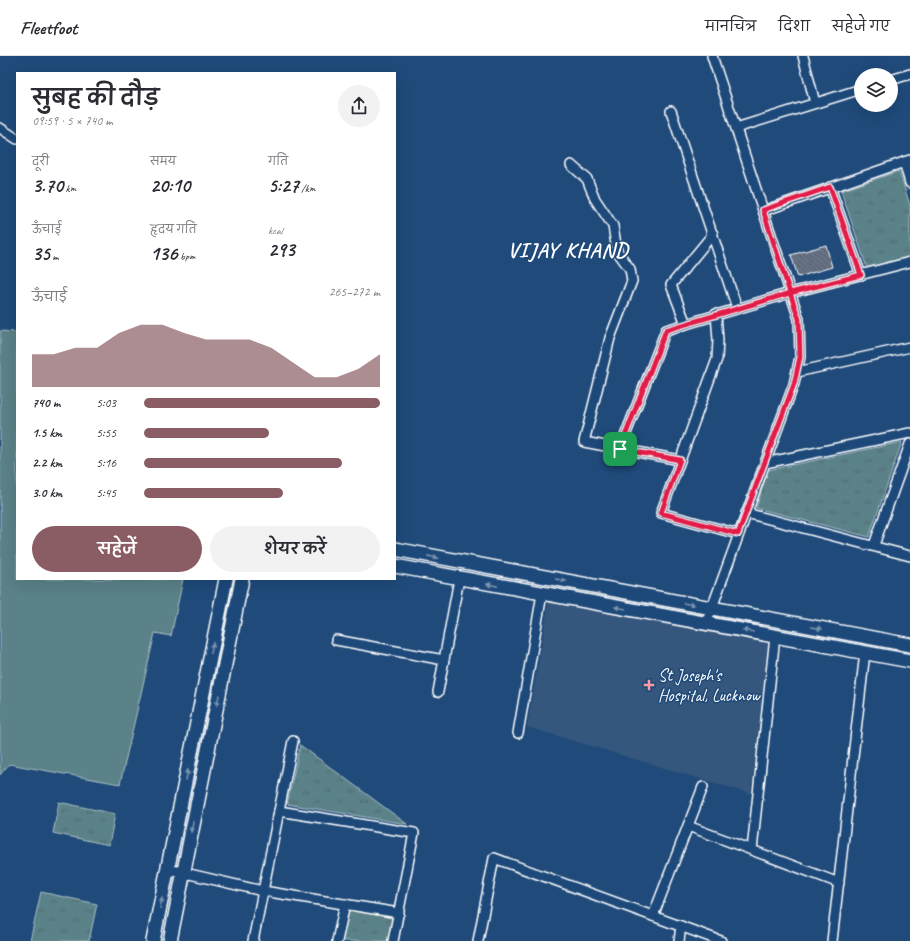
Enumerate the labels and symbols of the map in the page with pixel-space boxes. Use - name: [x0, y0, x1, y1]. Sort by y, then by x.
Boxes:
- district label: VIJAY KHAND: [507, 237, 630, 263]
- pin: [603, 432, 637, 466]
- one-way arrow: [427, 554, 439, 560]
- one-way arrow: [555, 578, 567, 584]
- one-way arrow: [486, 581, 498, 587]
- one-way arrow: [683, 601, 695, 607]
- one-way arrow: [614, 605, 626, 611]
- one-way arrow: [811, 625, 823, 631]
- one-way arrow: [741, 628, 754, 634]
- one-way arrow: [210, 642, 216, 654]
- place label: St Joseph's Hospital, Lucknow: [658, 665, 761, 706]
- marker: St Joseph's Hospital, Lucknow: [643, 679, 655, 691]
- one-way arrow: [215, 693, 221, 706]
- one-way arrow: [184, 769, 190, 781]
- one-way arrow: [189, 821, 195, 833]
- one-way arrow: [158, 897, 164, 909]

